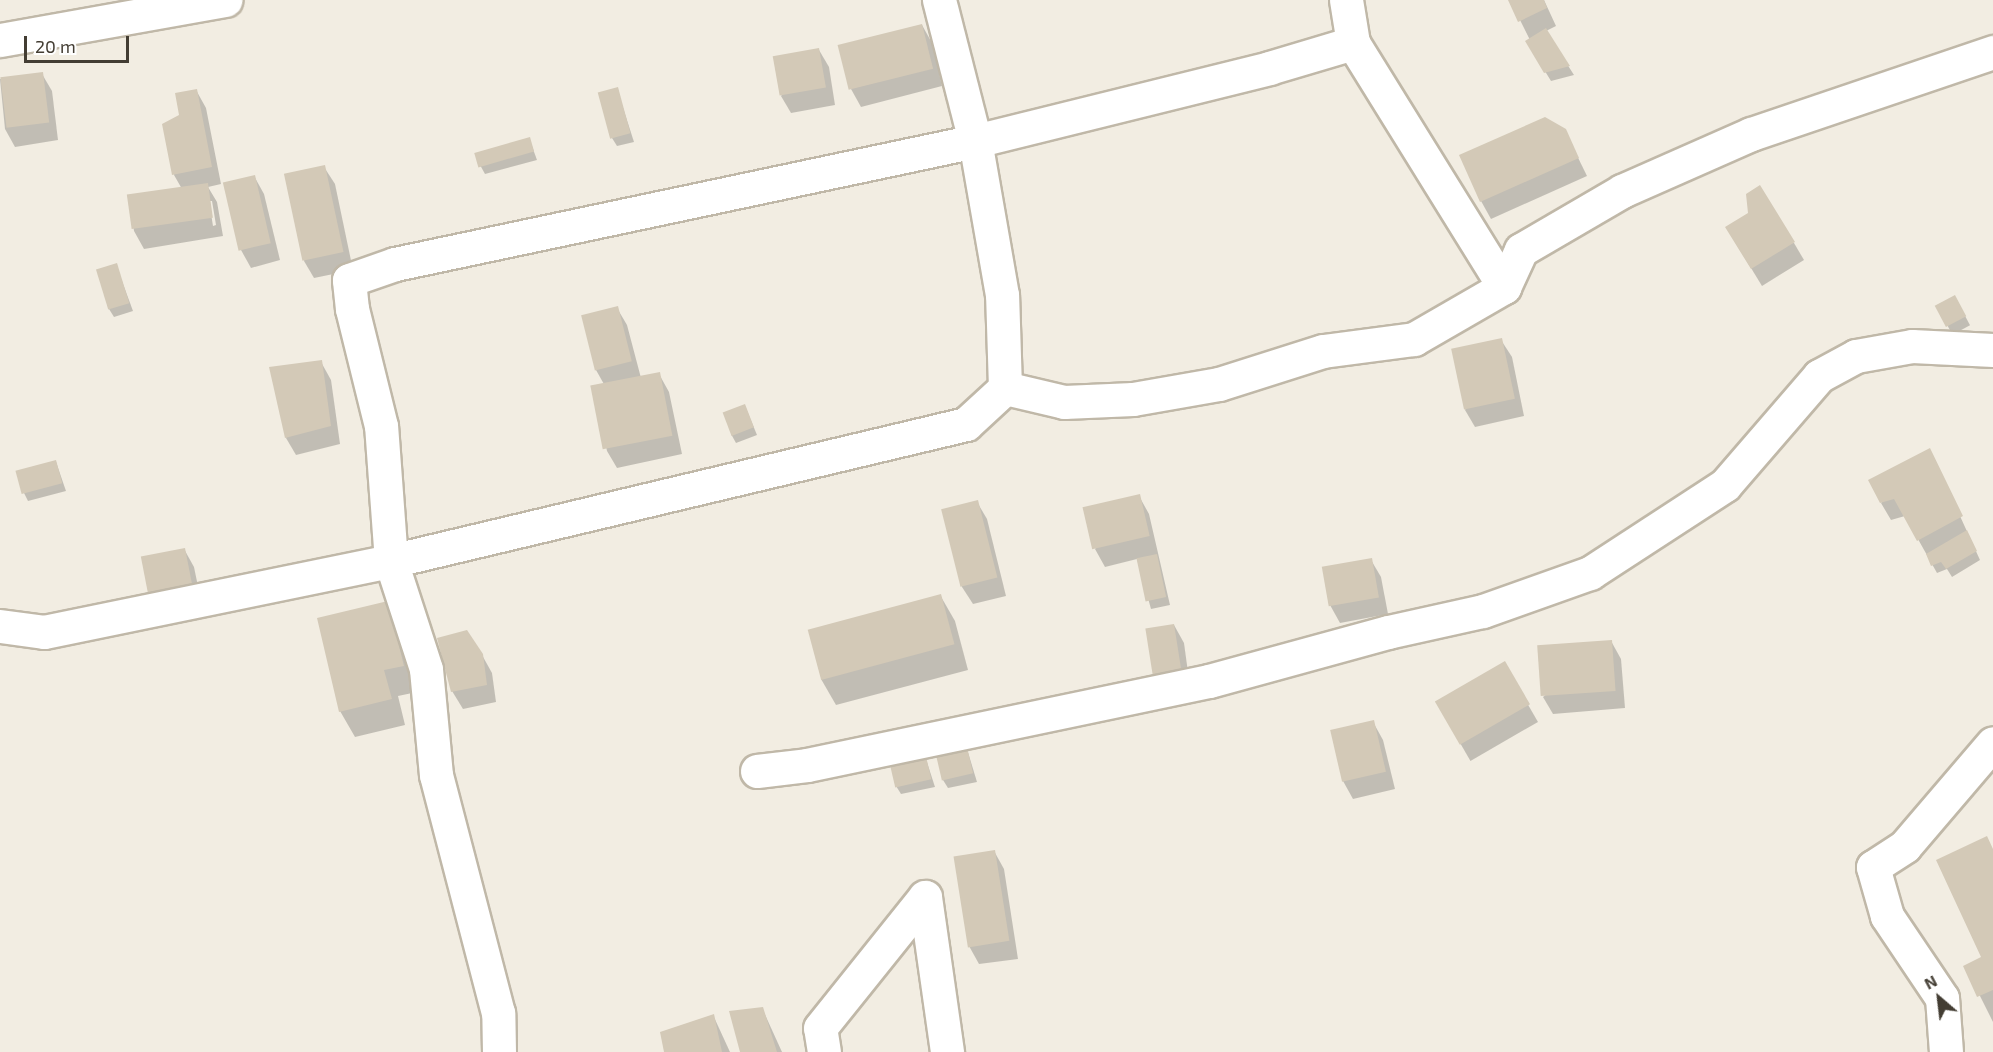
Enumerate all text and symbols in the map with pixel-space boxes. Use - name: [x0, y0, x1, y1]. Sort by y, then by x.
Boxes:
- scale bar: [27, 24, 132, 62]
- text: 20 m: [35, 35, 76, 57]
- north arrow: [1909, 968, 1969, 1028]
- text: N: [1921, 971, 1940, 993]

